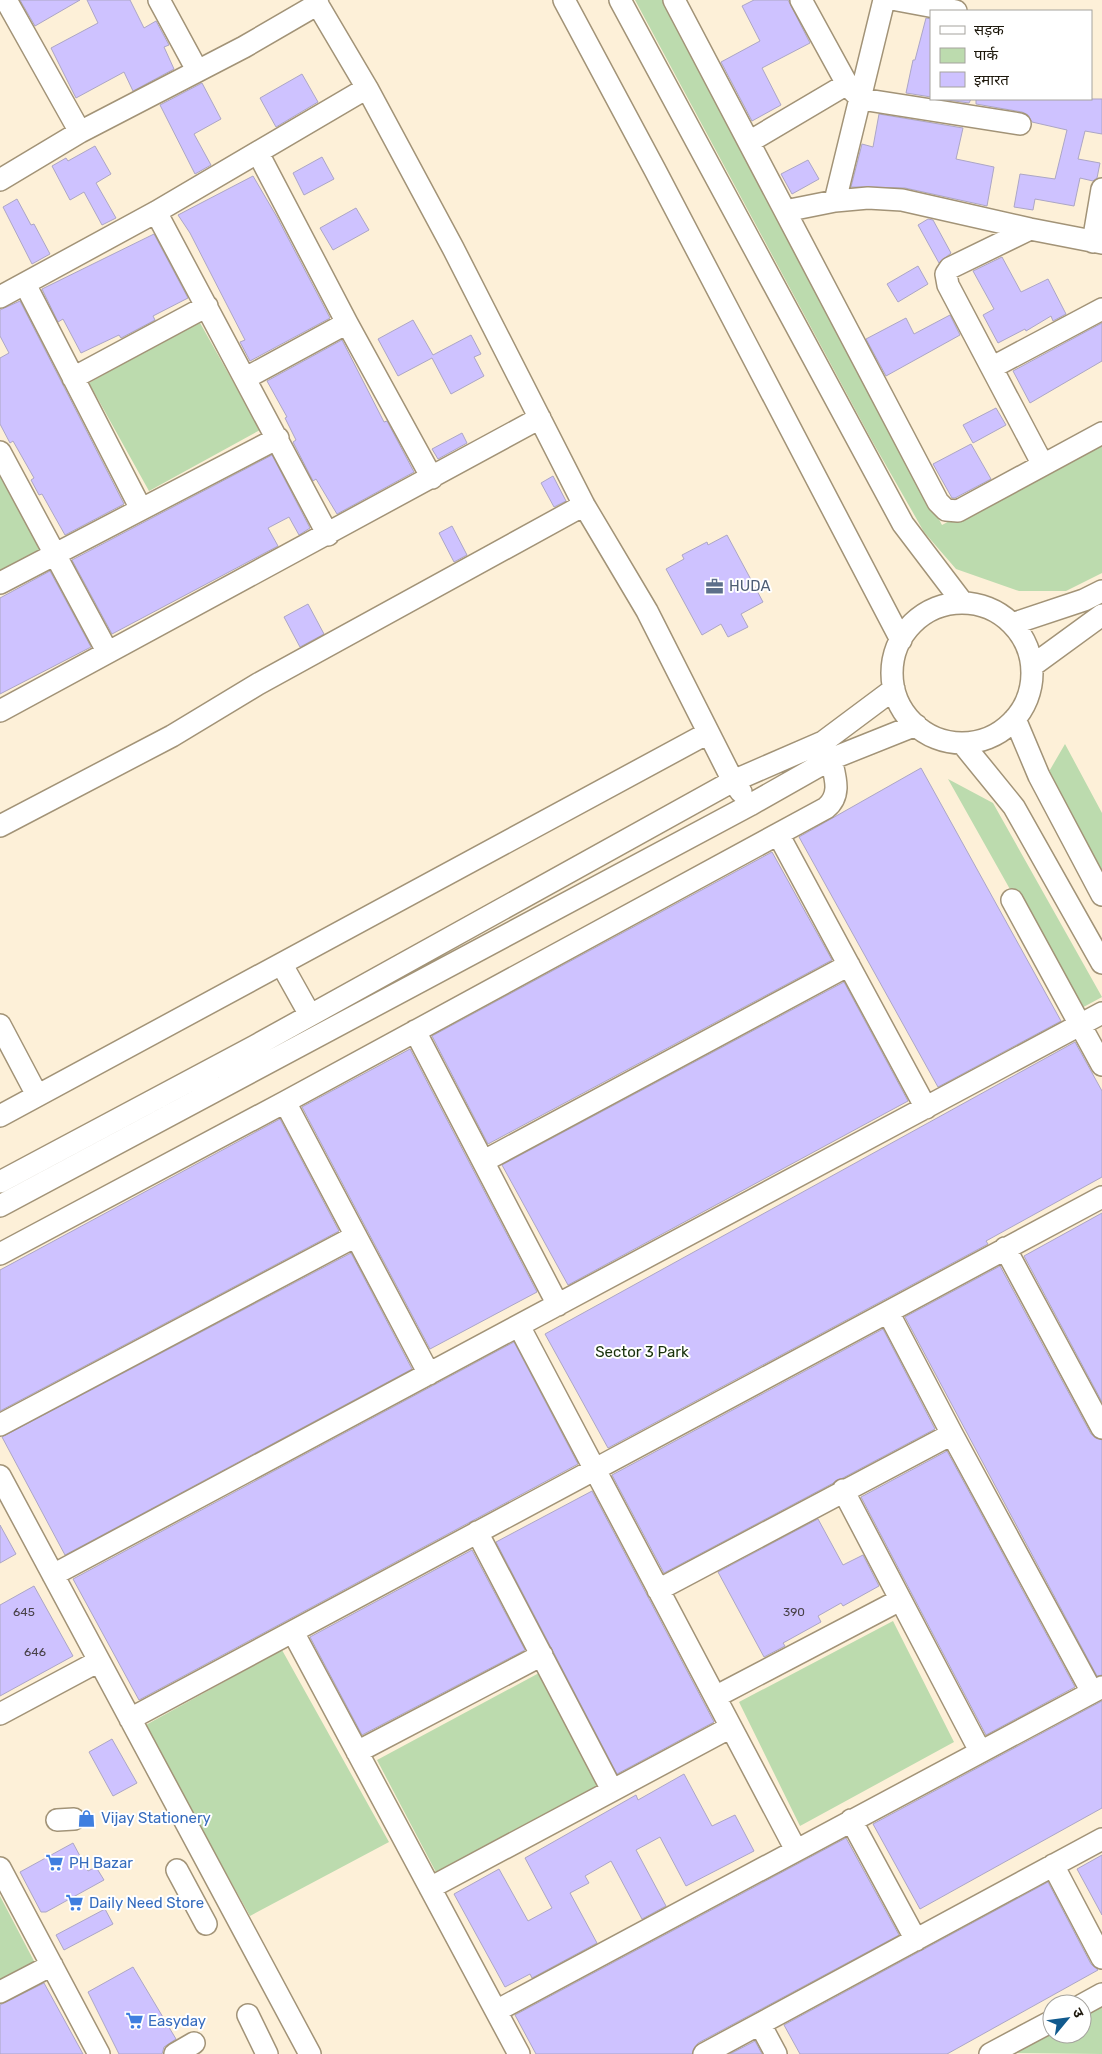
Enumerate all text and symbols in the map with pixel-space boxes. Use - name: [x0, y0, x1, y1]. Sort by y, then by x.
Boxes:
- legend: [930, 10, 1092, 100]
- text: सड़क: [974, 21, 1004, 39]
- text: पार्क: [974, 46, 998, 64]
- text: इमारत: [974, 71, 1009, 89]
- office icon: HUDA: [705, 576, 725, 596]
- place label: HUDA: [729, 577, 770, 595]
- park label: Sector 3 Park: [595, 1343, 689, 1361]
- house number: 645: [13, 1605, 35, 1619]
- house number: 390: [783, 1605, 805, 1619]
- house number: 646: [24, 1645, 46, 1659]
- shop icon: Vijay Stationery: [77, 1808, 97, 1828]
- place label: Vijay Stationery: [101, 1809, 211, 1827]
- supermarket icon: PH Bazar: [45, 1853, 65, 1873]
- place label: PH Bazar: [69, 1854, 133, 1872]
- supermarket icon: Daily Need Store: [65, 1893, 85, 1913]
- place label: Daily Need Store: [89, 1894, 204, 1912]
- north arrow: [1042, 1994, 1092, 2044]
- text: उ: [1069, 2005, 1088, 2021]
- supermarket icon: Easyday: [124, 2011, 144, 2031]
- place label: Easyday: [148, 2012, 206, 2030]

